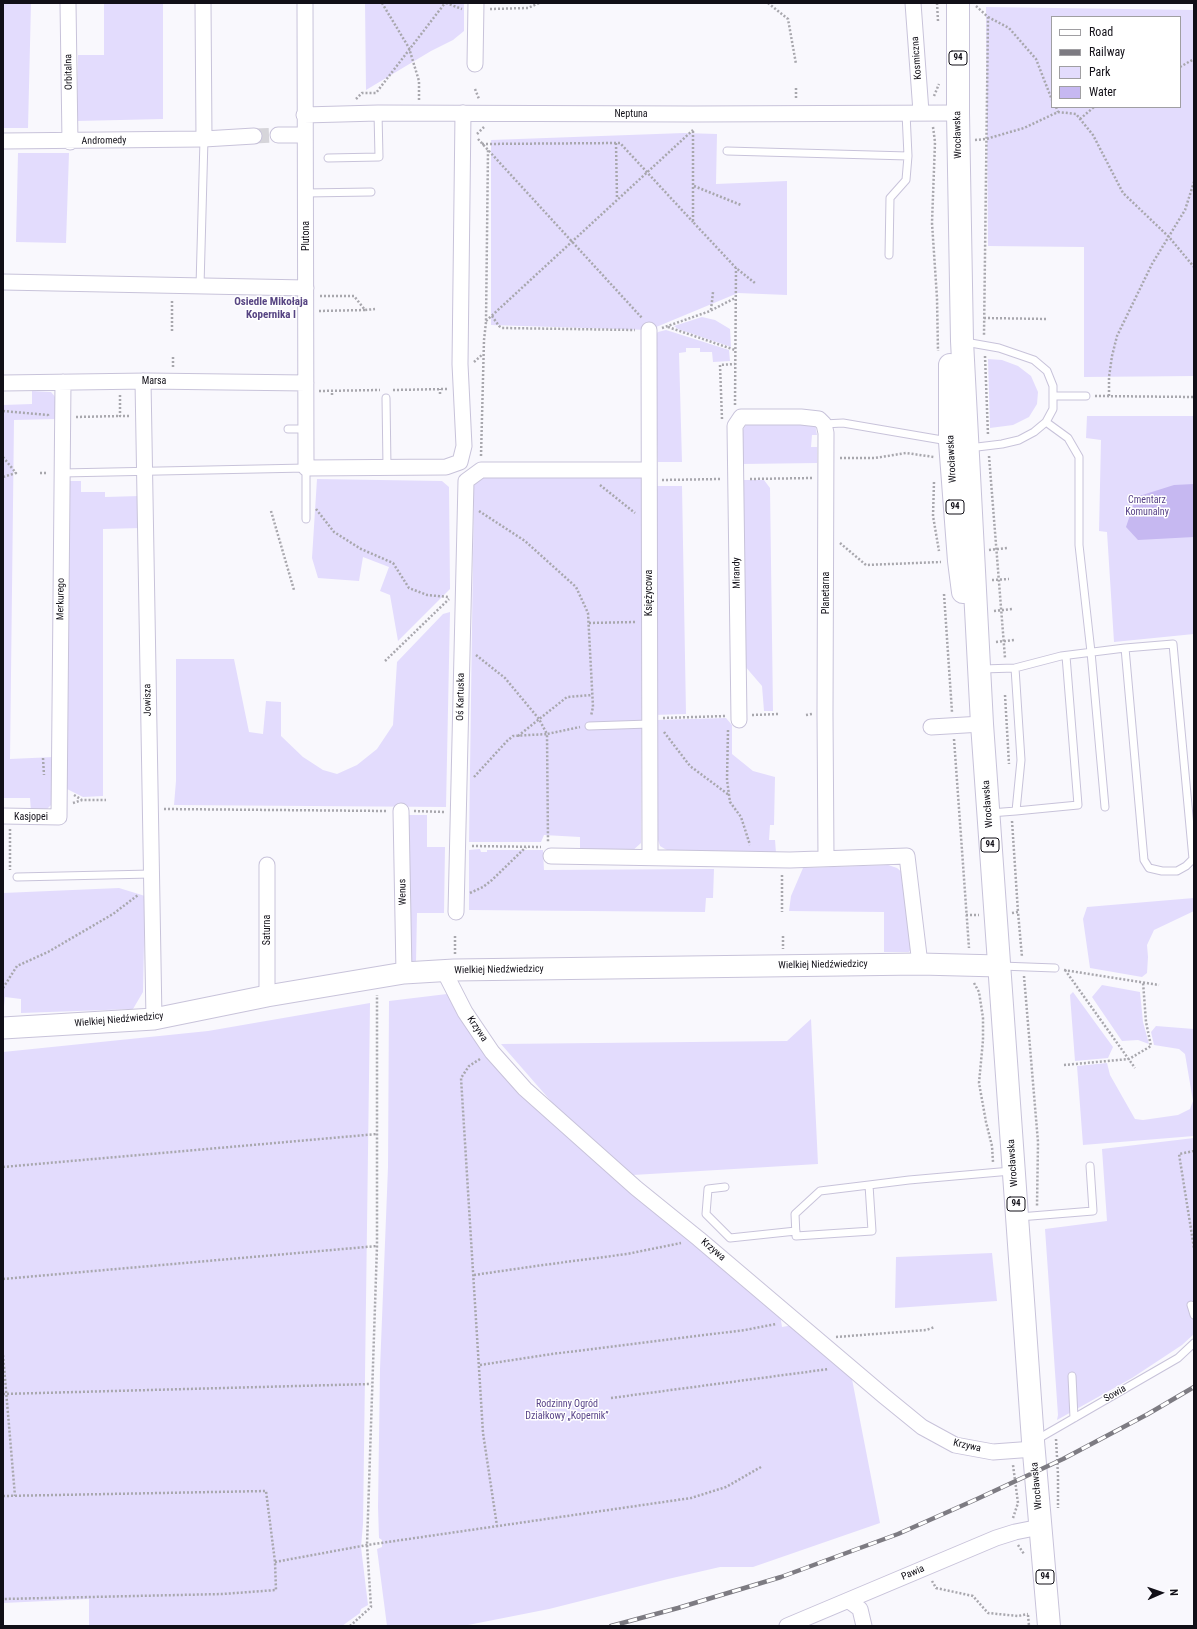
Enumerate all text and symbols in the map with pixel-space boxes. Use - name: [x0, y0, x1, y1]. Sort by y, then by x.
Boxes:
- legend: [1051, 16, 1181, 108]
- text: Road: [1089, 25, 1113, 39]
- street label: Kosmiczna: [910, 36, 924, 80]
- text: Railway: [1089, 45, 1125, 59]
- road number: 94: [949, 51, 967, 65]
- street label: Orbitalna: [63, 54, 75, 90]
- text: Park: [1089, 65, 1110, 79]
- text: Water: [1089, 85, 1117, 99]
- street label: Neptuna: [614, 108, 648, 120]
- street label: Wrocławska: [952, 111, 964, 159]
- street label: Andromedy: [81, 135, 127, 147]
- street label: Plutona: [300, 221, 312, 251]
- district label: Osiedle Mikołaja Kopernika I: [234, 295, 308, 321]
- street label: Marsa: [142, 375, 166, 387]
- street label: Wrocławska: [945, 435, 959, 483]
- park label: Cmentarz Komunalny: [1125, 494, 1169, 518]
- road number: 94: [946, 500, 964, 514]
- street label: Mirandy: [731, 557, 743, 589]
- street label: Księżycowa: [643, 570, 655, 616]
- street label: Planetarna: [820, 572, 832, 614]
- street label: Merkurego: [55, 578, 67, 620]
- street label: Oś Kartuska: [455, 673, 467, 721]
- street label: Jowisza: [142, 684, 154, 716]
- street label: Wrocławska: [980, 780, 996, 828]
- street label: Kasjopei: [14, 811, 48, 823]
- road number: 94: [981, 838, 999, 852]
- street label: Wenus: [397, 879, 409, 905]
- street label: Saturna: [261, 915, 273, 945]
- street label: Wielkiej Niedźwiedzicy: [778, 958, 868, 972]
- street label: Wielkiej Niedźwiedzicy: [454, 963, 544, 977]
- street label: Wielkiej Niedźwiedzicy: [74, 1010, 164, 1030]
- street label: Krzywa: [464, 1014, 490, 1044]
- street label: Wrocławska: [1005, 1139, 1021, 1187]
- road number: 94: [1007, 1197, 1025, 1211]
- street label: Krzywa: [698, 1236, 728, 1264]
- street label: Sowia: [1102, 1383, 1128, 1405]
- park label: Rodzinny Ogród Działkowy „Kopernik”: [525, 1398, 609, 1422]
- street label: Krzywa: [952, 1437, 982, 1455]
- street label: Wrocławska: [1029, 1462, 1045, 1510]
- street label: Pawia: [900, 1563, 926, 1583]
- road number: 94: [1036, 1570, 1054, 1584]
- north arrow: [1141, 1573, 1181, 1613]
- text: N: [1167, 1589, 1180, 1596]

